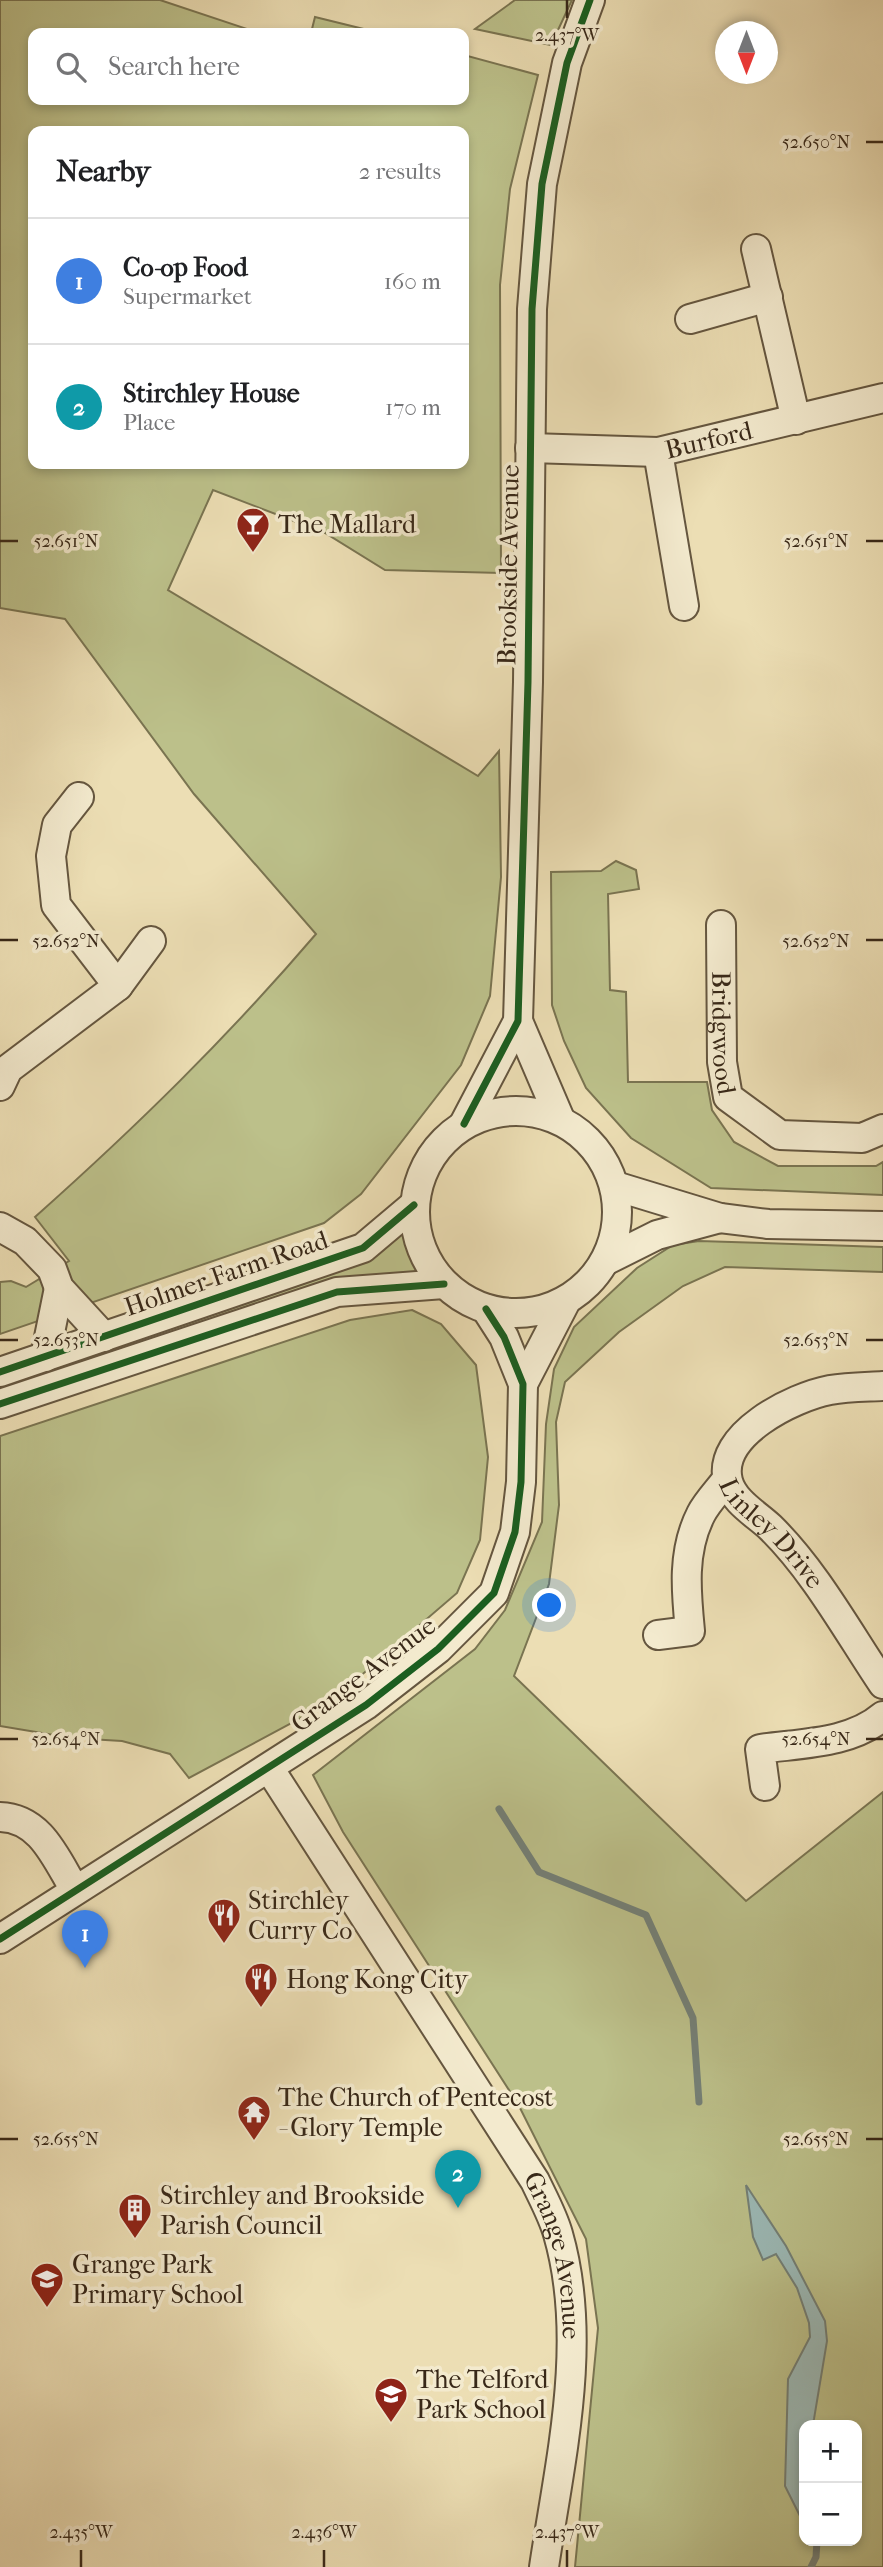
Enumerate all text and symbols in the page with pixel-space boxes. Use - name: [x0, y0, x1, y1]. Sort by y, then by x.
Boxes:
- north arrow: [715, 21, 778, 84]
- text: 2.437°W: [535, 25, 600, 46]
- search box: [28, 28, 469, 105]
- icon: search: [52, 48, 90, 86]
- text: Search here: [108, 51, 240, 82]
- text: 52.650°N: [782, 132, 850, 153]
- text: Nearby: [56, 154, 151, 189]
- text: 2 results: [359, 158, 441, 185]
- text: Co-op Food: [123, 252, 248, 283]
- text: 1: [75, 268, 83, 295]
- text: 160 m: [384, 268, 441, 295]
- text: Supermarket: [123, 283, 252, 310]
- text: Stirchley House: [123, 378, 300, 409]
- text: 2: [73, 394, 85, 421]
- text: 170 m: [385, 394, 441, 421]
- text: Place: [123, 409, 175, 436]
- street label: Burford: [662, 415, 756, 466]
- street label: Brookside Avenue: [491, 464, 526, 666]
- bar icon: The Mallard: [234, 505, 272, 554]
- place label: The Mallard: [278, 509, 417, 540]
- text: 52.651°N: [34, 531, 99, 552]
- text: 52.651°N: [784, 531, 849, 552]
- text: 52.652°N: [32, 931, 100, 952]
- text: 52.652°N: [782, 931, 850, 952]
- street label: Bridgwood: [705, 971, 742, 1098]
- street label: Holmer Farm Road: [120, 1224, 333, 1323]
- text: 52.653°N: [33, 1330, 99, 1351]
- text: 52.653°N: [783, 1330, 849, 1351]
- street label: Linley Drive: [712, 1473, 831, 1595]
- your location: [532, 1588, 566, 1622]
- street label: Grange Avenue: [285, 1610, 442, 1739]
- text: 52.654°N: [32, 1729, 101, 1750]
- text: 52.654°N: [782, 1729, 851, 1750]
- place label: Stirchley Curry Co: [248, 1885, 352, 1946]
- restaurant icon: Stirchley Curry Co: [205, 1896, 243, 1945]
- pin: 1: [62, 1910, 108, 1968]
- restaurant icon: Hong Kong City: [242, 1960, 280, 2009]
- place label: Hong Kong City: [286, 1964, 469, 1995]
- place label: The Church of Pentecost - Glory Temple: [278, 2082, 554, 2143]
- temple icon: The Church of Pentecost - Glory Temple: [235, 2093, 273, 2142]
- text: 52.655°N: [33, 2129, 99, 2150]
- text: 52.655°N: [783, 2129, 849, 2150]
- pin: 2: [435, 2150, 481, 2208]
- street label: Grange Avenue: [517, 2167, 587, 2339]
- place label: Stirchley and Brookside Parish Council: [160, 2180, 425, 2241]
- building icon: Stirchley and Brookside Parish Council: [116, 2191, 154, 2240]
- place label: Grange Park Primary School: [72, 2249, 243, 2310]
- school or university icon: Grange Park Primary School: [28, 2260, 66, 2309]
- place label: The Telford Park School: [416, 2364, 549, 2425]
- school or university icon: The Telford Park School: [372, 2375, 410, 2424]
- map controls: [799, 2420, 862, 2546]
- button: +: [799, 2420, 862, 2483]
- button: −: [799, 2483, 862, 2546]
- text: 2.435°W: [49, 2522, 114, 2543]
- text: 2.436°W: [291, 2522, 358, 2543]
- text: 2.437°W: [535, 2522, 600, 2543]

